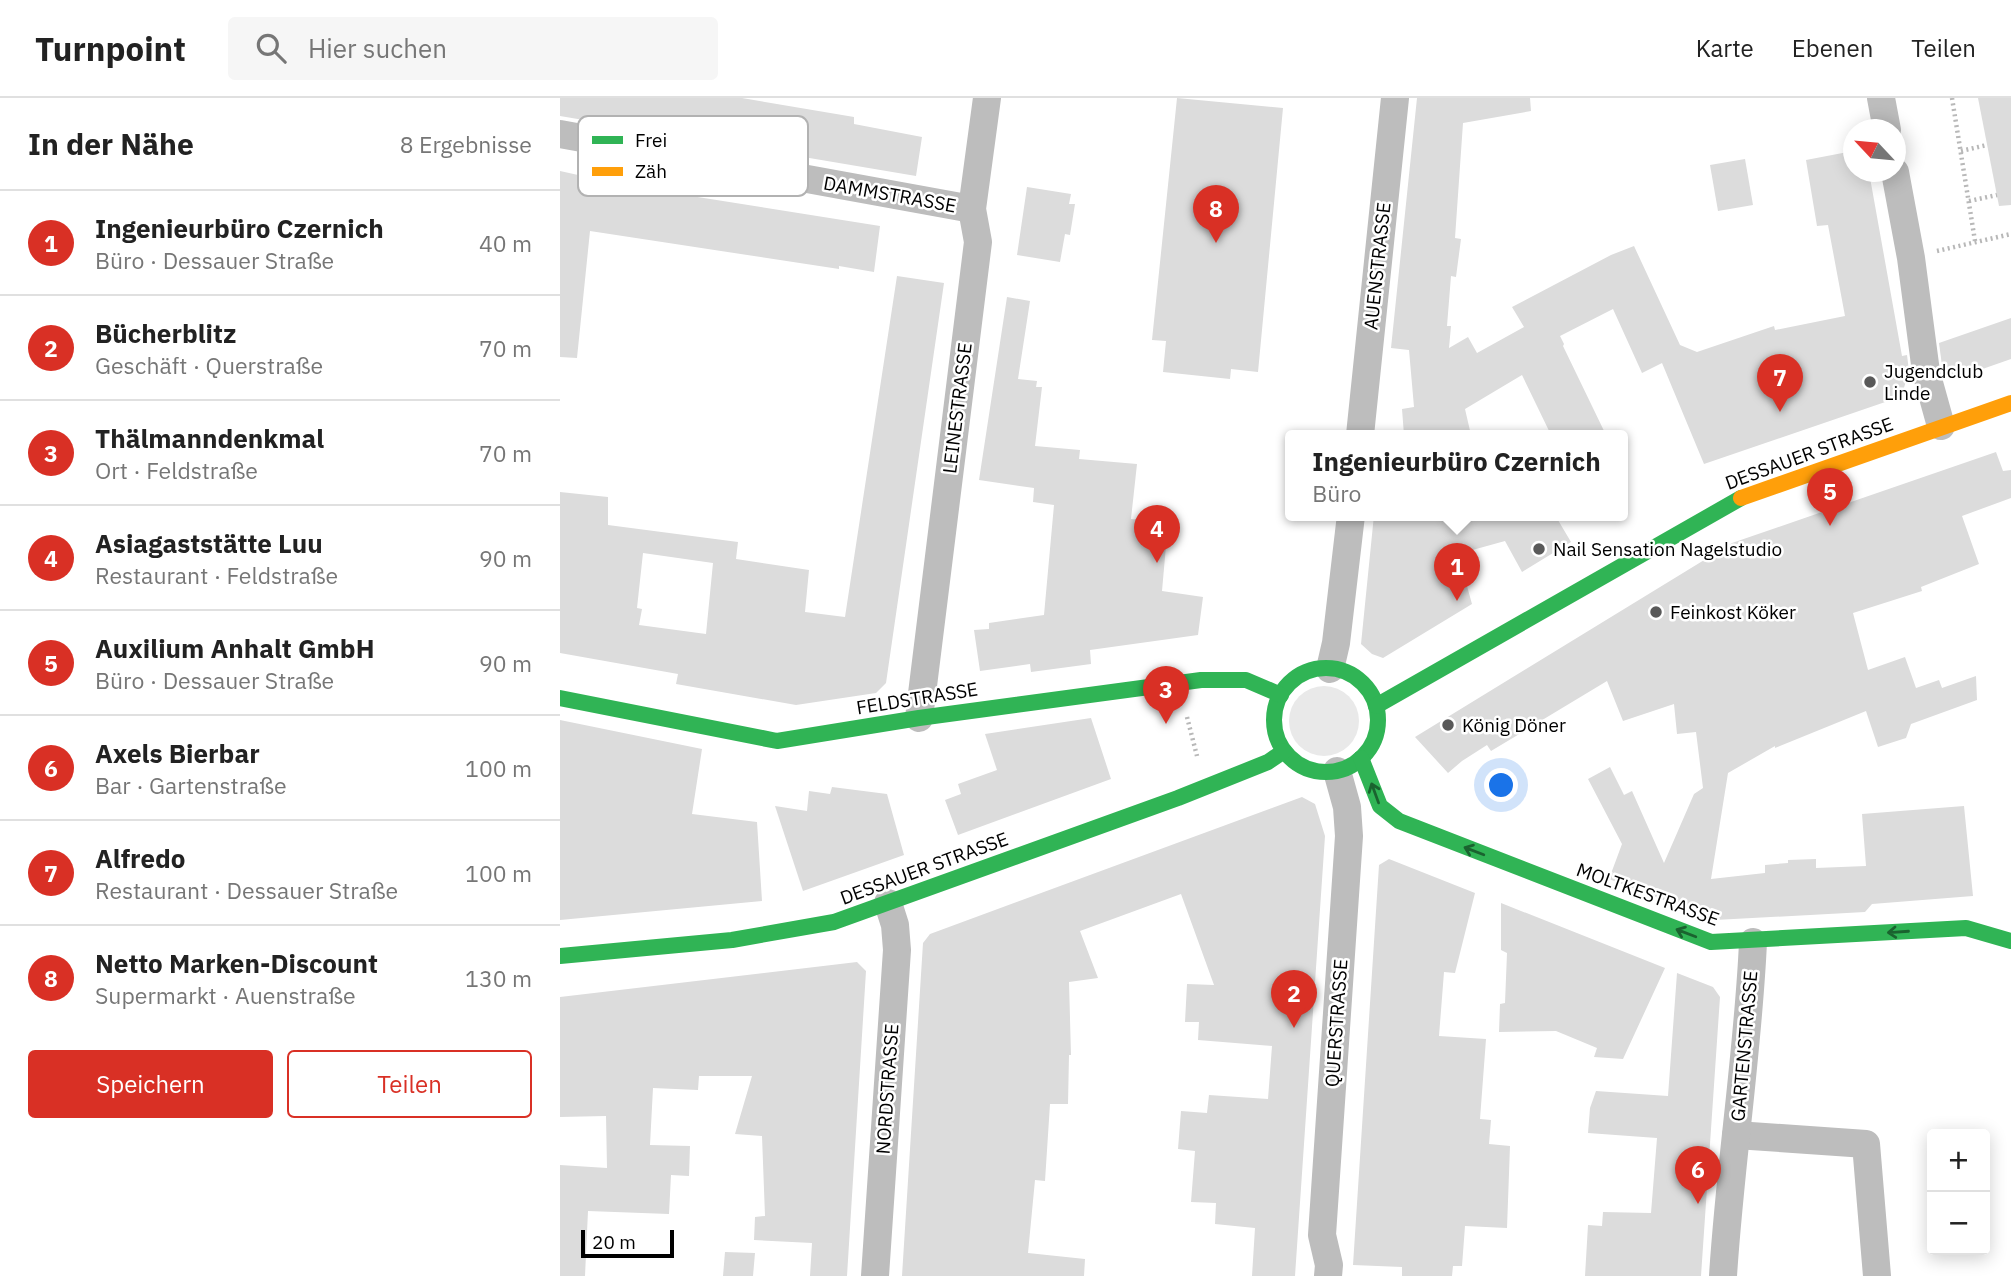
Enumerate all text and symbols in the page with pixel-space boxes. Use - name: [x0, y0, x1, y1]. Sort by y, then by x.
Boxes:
- search box: [228, 17, 718, 80]
- text: Turnpoint: [35, 27, 186, 70]
- icon: search: [252, 29, 290, 67]
- text: Hier suchen: [308, 31, 447, 65]
- text: Karte: [1696, 32, 1754, 64]
- text: Ebenen: [1792, 32, 1873, 64]
- text: Teilen: [1911, 32, 1976, 64]
- legend: [578, 116, 808, 196]
- north arrow: [1843, 119, 1906, 182]
- text: In der Nähe: [28, 124, 194, 163]
- text: Frei: [635, 128, 667, 152]
- text: 8 Ergebnisse: [400, 129, 532, 159]
- text: Zäh: [635, 159, 667, 183]
- street label: DAMMSTRASSE: [822, 171, 958, 217]
- pin: 8: [1193, 185, 1239, 243]
- street label: AUENSTRASSE: [1358, 201, 1396, 331]
- text: Ingenieurbüro Czernich: [95, 211, 384, 245]
- text: 1: [44, 228, 58, 258]
- text: 40 m: [479, 228, 532, 258]
- text: Büro · Dessauer Straße: [95, 245, 334, 275]
- text: Bücherblitz: [95, 316, 236, 350]
- text: 2: [44, 333, 58, 363]
- text: 70 m: [479, 333, 532, 363]
- street label: LEINESTRASSE: [937, 341, 977, 475]
- text: Geschäft · Querstraße: [95, 350, 323, 380]
- pin: 7: [1757, 354, 1803, 412]
- place label: Jugendclub Linde: [1884, 359, 1983, 405]
- marker: Jugendclub Linde: [1862, 374, 1878, 390]
- street label: DESSAUER STRASSE: [1722, 411, 1896, 495]
- text: Thälmanndenkmal: [95, 421, 324, 455]
- popup: [1285, 430, 1628, 521]
- text: 3: [44, 438, 58, 468]
- text: 70 m: [479, 438, 532, 468]
- text: Ingenieurbüro Czernich: [1312, 444, 1601, 478]
- text: Ort · Feldstraße: [95, 455, 258, 485]
- pin: 5: [1807, 468, 1853, 526]
- text: Büro: [1312, 478, 1361, 508]
- pin: 4: [1134, 505, 1180, 563]
- text: Asiagaststätte Luu: [95, 526, 323, 560]
- place label: Nail Sensation Nagelstudio: [1553, 537, 1782, 561]
- marker: Nail Sensation Nagelstudio: [1531, 541, 1547, 557]
- text: 4: [44, 543, 58, 573]
- text: 90 m: [479, 543, 532, 573]
- pin: 1: [1434, 543, 1480, 601]
- text: Restaurant · Feldstraße: [95, 560, 338, 590]
- place label: Feinkost Köker: [1670, 600, 1796, 624]
- marker: Feinkost Köker: [1648, 604, 1664, 620]
- text: Auxilium Anhalt GmbH: [95, 631, 375, 665]
- text: 5: [44, 648, 58, 678]
- text: 90 m: [479, 648, 532, 678]
- text: Büro · Dessauer Straße: [95, 665, 334, 695]
- pin: 3: [1143, 666, 1189, 724]
- street label: FELDSTRASSE: [854, 677, 980, 719]
- place label: König Döner: [1462, 713, 1566, 737]
- marker: König Döner: [1440, 717, 1456, 733]
- text: Axels Bierbar: [95, 736, 260, 770]
- text: 6: [44, 753, 58, 783]
- text: 100 m: [465, 753, 532, 783]
- your location: [1484, 768, 1518, 802]
- text: Bar · Gartenstraße: [95, 770, 287, 800]
- one-way arrow: [1368, 782, 1381, 804]
- street label: DESSAUER STRASSE: [837, 826, 1011, 910]
- text: Alfredo: [95, 841, 186, 875]
- one-way arrow: [1464, 843, 1486, 856]
- street label: MOLTKESTRASSE: [1573, 857, 1723, 931]
- text: 7: [44, 858, 58, 888]
- text: 100 m: [465, 858, 532, 888]
- text: Restaurant · Dessauer Straße: [95, 875, 398, 905]
- one-way arrow: [1676, 925, 1698, 938]
- one-way arrow: [1887, 926, 1910, 939]
- text: Netto Marken-Discount: [95, 946, 378, 980]
- street label: QUERSTRASSE: [1320, 958, 1352, 1088]
- text: 8: [44, 963, 58, 993]
- text: 130 m: [465, 963, 532, 993]
- pin: 2: [1271, 970, 1317, 1028]
- street label: GARTENSTRASSE: [1725, 970, 1763, 1122]
- text: Supermarkt · Auenstraße: [95, 980, 356, 1010]
- street label: NORDSTRASSE: [870, 1023, 904, 1155]
- button: Speichern: [28, 1050, 273, 1118]
- button: Teilen: [287, 1050, 532, 1118]
- map controls: [1927, 1129, 1990, 1255]
- button: +: [1927, 1129, 1990, 1192]
- pin: 6: [1675, 1146, 1721, 1204]
- button: −: [1927, 1192, 1990, 1255]
- scale bar: [581, 1227, 674, 1259]
- text: 20 m: [592, 1230, 636, 1254]

